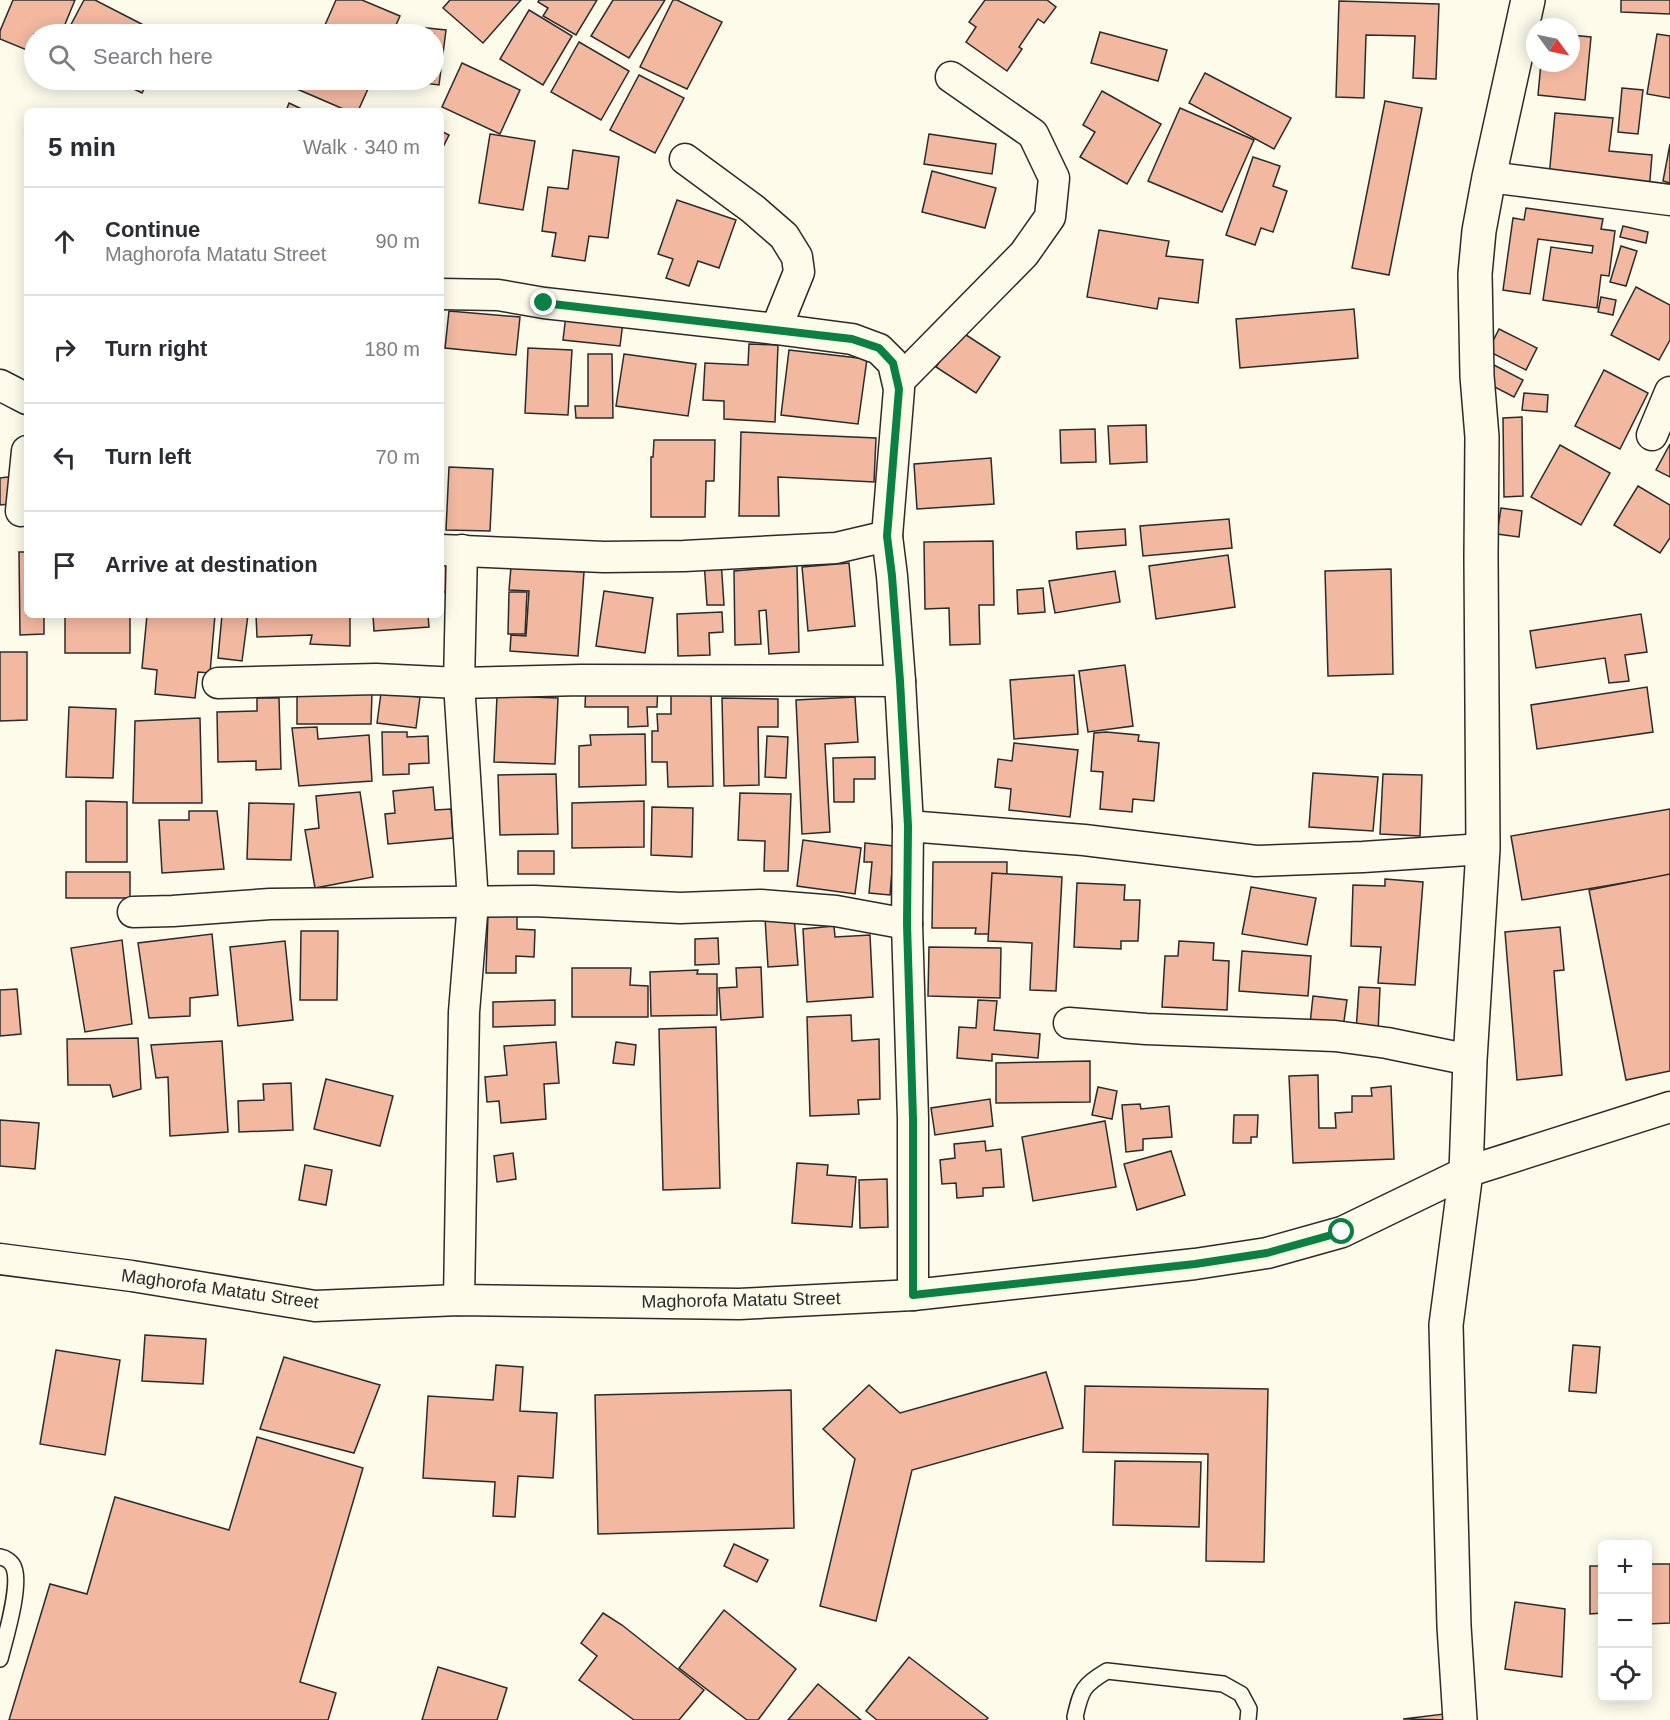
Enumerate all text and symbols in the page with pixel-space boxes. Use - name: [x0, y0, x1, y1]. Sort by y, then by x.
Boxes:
- north arrow: [1526, 18, 1580, 72]
- search box: [24, 24, 444, 90]
- icon: search: [45, 41, 78, 74]
- text: Search here: [93, 44, 213, 69]
- text: 5 min: [48, 132, 116, 162]
- text: Walk · 340 m: [303, 136, 420, 158]
- text: Continue: [105, 217, 200, 242]
- icon: ahead: [48, 225, 81, 258]
- text: 90 m: [376, 230, 420, 252]
- text: Maghorofa Matatu Street: [105, 243, 326, 265]
- route end: [530, 289, 556, 315]
- icon: right: [48, 333, 81, 366]
- text: Turn right: [105, 336, 207, 361]
- text: 180 m: [364, 338, 420, 360]
- icon: left: [48, 441, 81, 474]
- text: Turn left: [105, 444, 191, 469]
- text: 70 m: [376, 446, 420, 468]
- icon: arrive: [48, 549, 81, 582]
- text: Arrive at destination: [105, 552, 318, 577]
- route start: [1328, 1218, 1354, 1244]
- street label: Maghorofa Matatu Street: [120, 1265, 320, 1313]
- street label: Maghorofa Matatu Street: [641, 1288, 841, 1312]
- map controls: [1598, 1540, 1652, 1702]
- button: +: [1598, 1540, 1652, 1594]
- button: −: [1598, 1594, 1652, 1648]
- button: locate: [1598, 1648, 1652, 1702]

